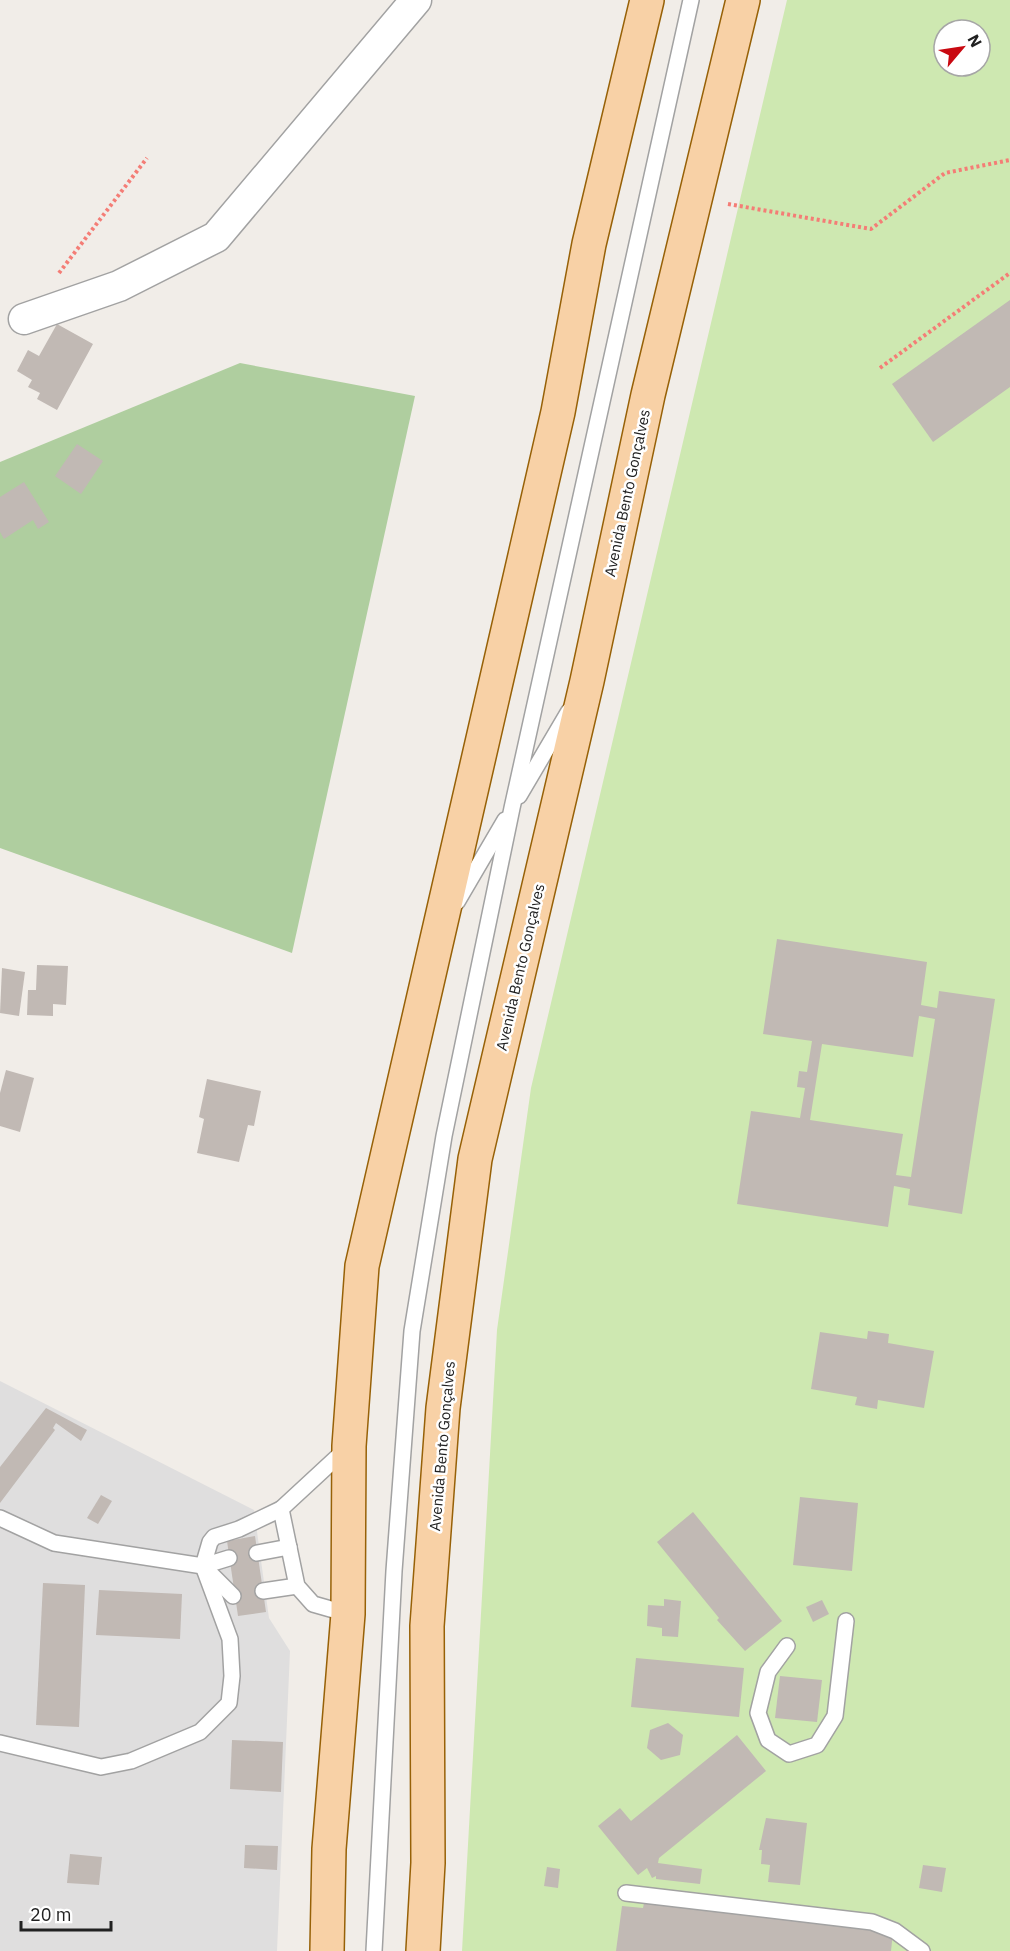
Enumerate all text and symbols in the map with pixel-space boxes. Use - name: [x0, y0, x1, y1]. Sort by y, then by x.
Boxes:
- north arrow: [932, 18, 992, 78]
- text: N: [964, 31, 987, 51]
- street label: Avenida Bento Gonçalves: [600, 408, 654, 578]
- street label: Avenida Bento Gonçalves: [492, 882, 548, 1052]
- street label: Avenida Bento Gonçalves: [425, 1360, 459, 1532]
- scale bar: [21, 1894, 111, 1932]
- text: 20 m: [30, 1903, 72, 1926]

